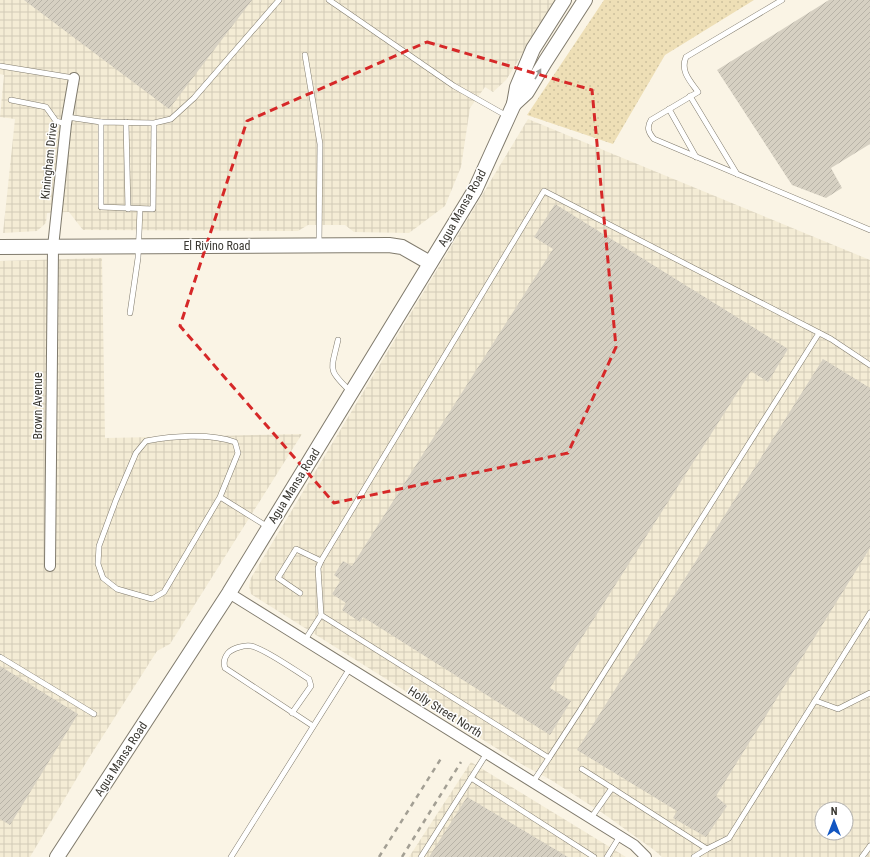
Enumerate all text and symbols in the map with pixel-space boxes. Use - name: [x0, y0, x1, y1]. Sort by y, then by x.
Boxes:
- one-way arrow: [534, 68, 541, 80]
- street label: Kiningham Drive: [38, 122, 60, 200]
- street label: Agua Mansa Road: [435, 167, 489, 249]
- street label: El Rivino Road: [183, 239, 251, 253]
- street label: Brown Avenue: [31, 372, 45, 440]
- street label: Agua Mansa Road: [265, 446, 323, 526]
- street label: Holly Street North: [406, 684, 485, 740]
- street label: Agua Mansa Road: [92, 719, 150, 799]
- north arrow: [814, 801, 854, 841]
- text: N: [831, 805, 838, 818]

